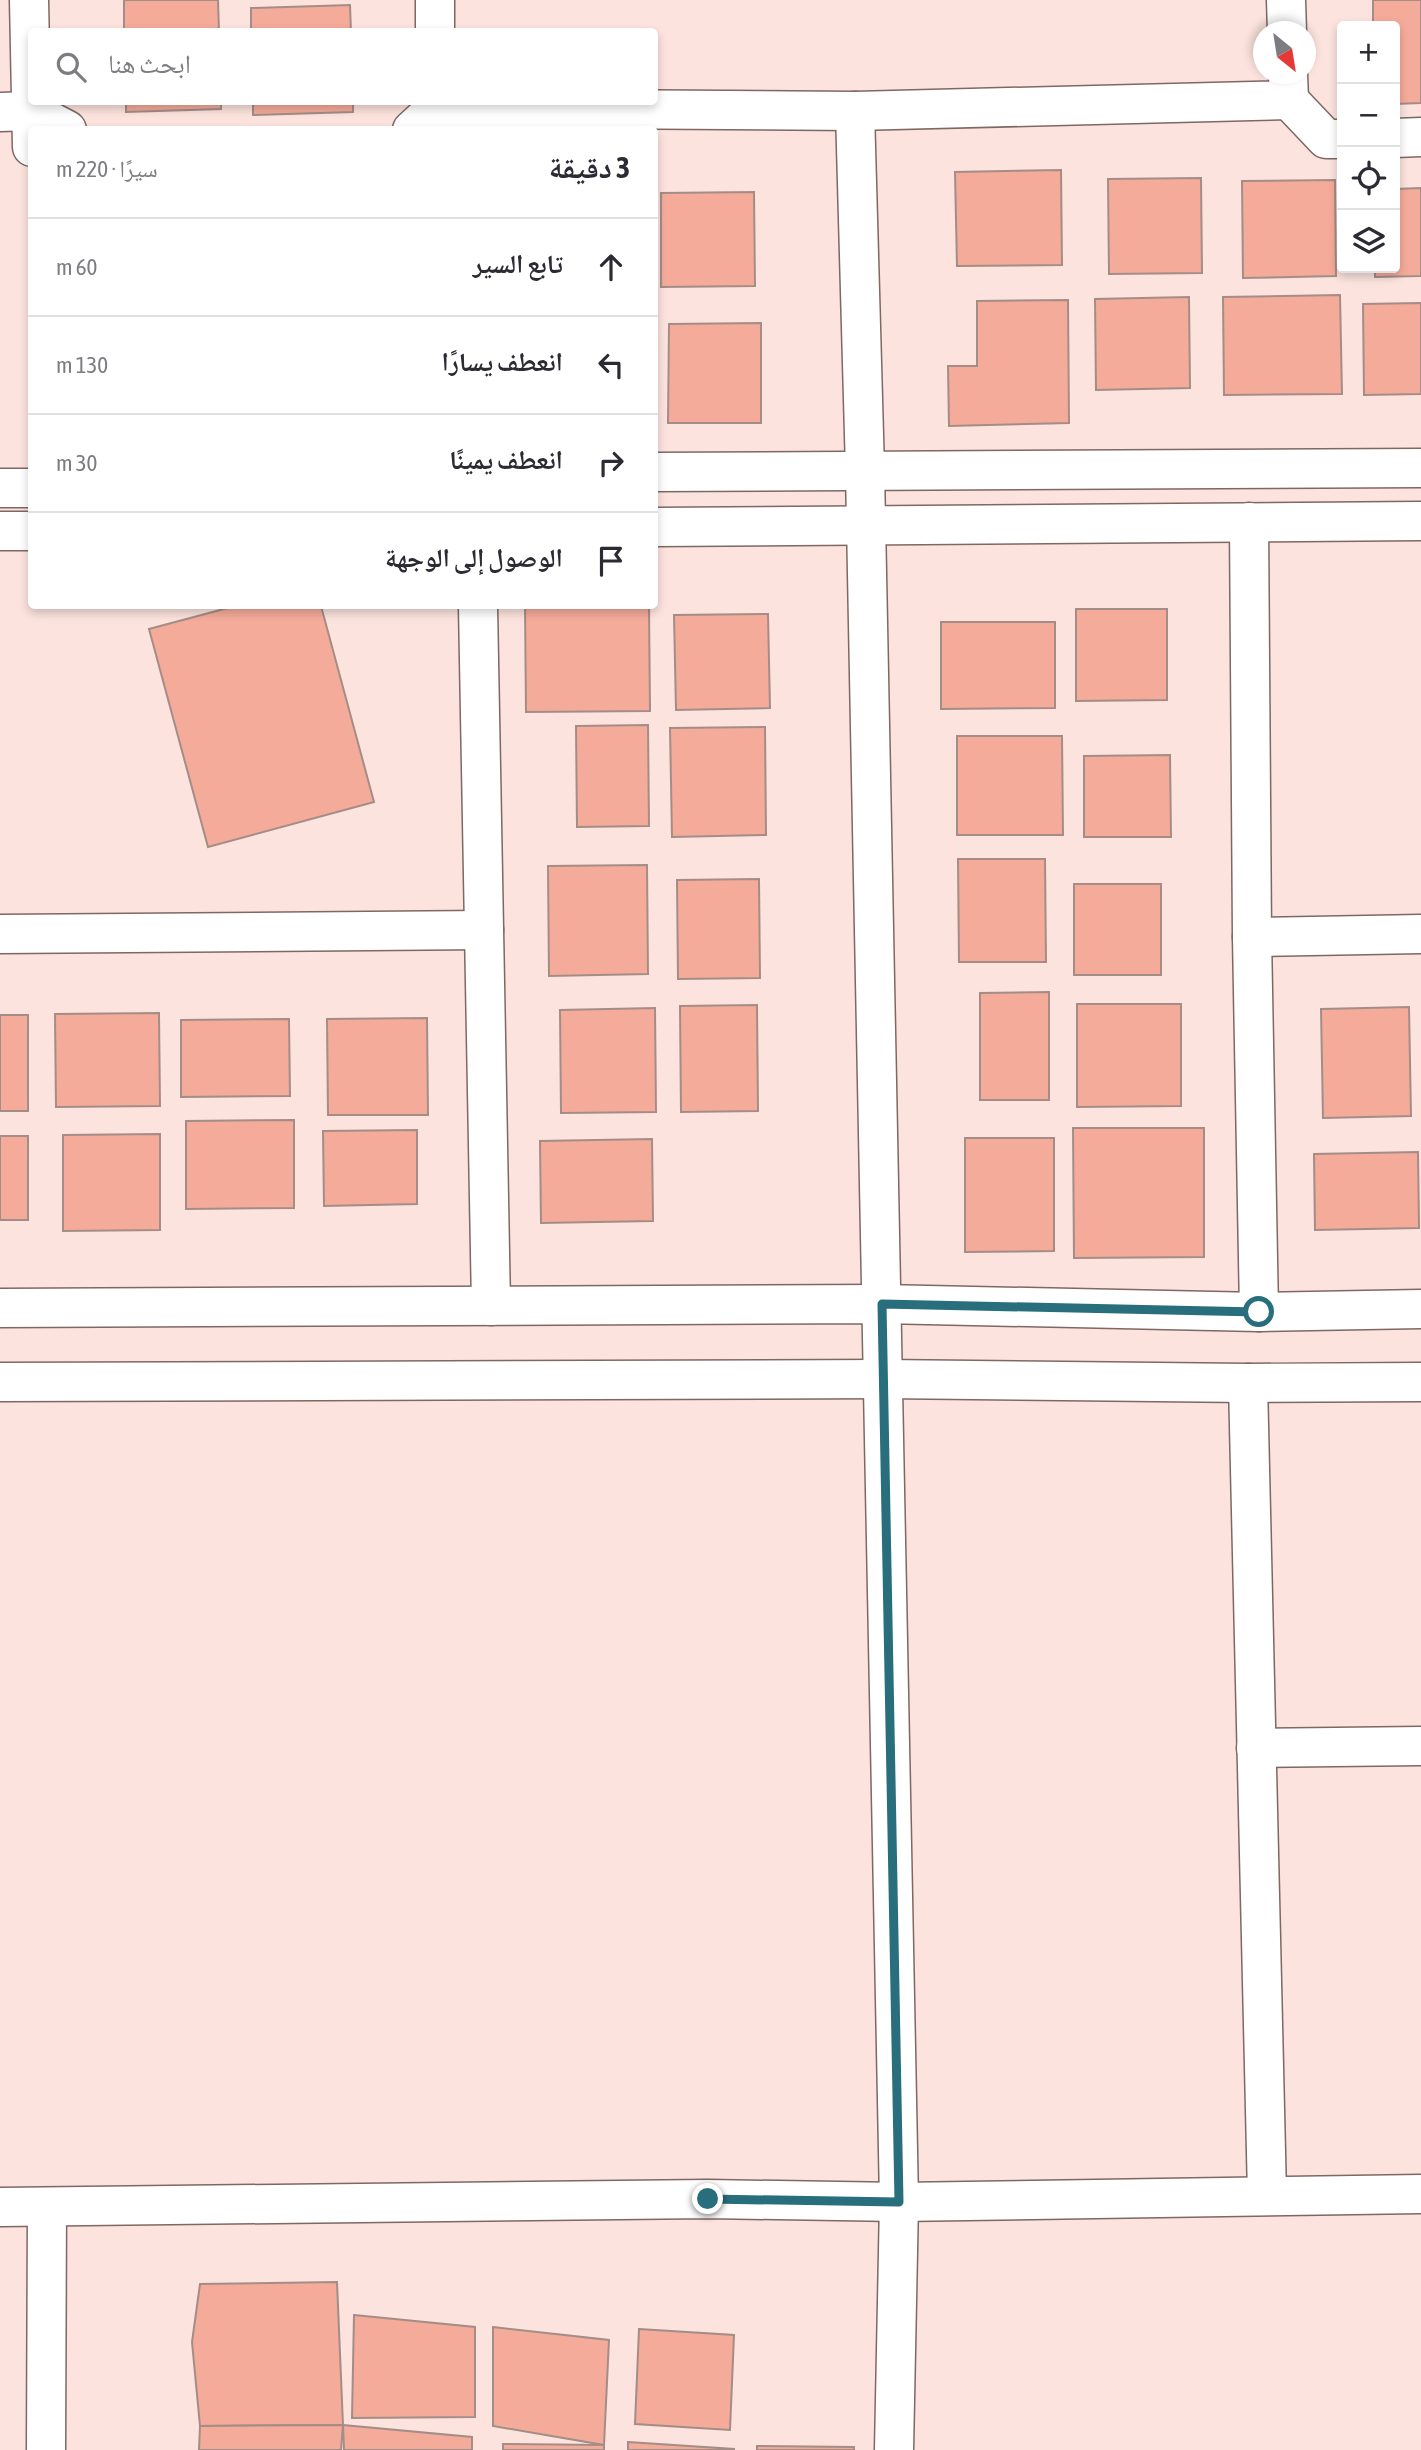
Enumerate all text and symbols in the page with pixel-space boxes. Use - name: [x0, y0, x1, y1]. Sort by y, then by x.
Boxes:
- north arrow: [1253, 21, 1316, 84]
- map controls: [1337, 21, 1400, 273]
- button: +: [1337, 21, 1400, 84]
- search box: [28, 28, 658, 105]
- icon: search: [52, 48, 90, 86]
- text: ابحث هنا: [108, 49, 191, 79]
- button: −: [1337, 84, 1400, 147]
- button: locate: [1337, 147, 1400, 210]
- text: 3 دقيقة: [549, 150, 630, 184]
- text: سيرًا · 220 m: [56, 156, 158, 182]
- button: layers: [1337, 210, 1400, 273]
- icon: ahead: [592, 248, 630, 286]
- text: تابع السير: [473, 249, 563, 279]
- text: 60 m: [56, 254, 97, 280]
- icon: left: [592, 346, 630, 384]
- text: انعطف يسارًا: [442, 347, 563, 377]
- text: 130 m: [56, 352, 108, 378]
- icon: right: [592, 444, 630, 482]
- text: انعطف يمينًا: [449, 445, 563, 475]
- text: 30 m: [56, 450, 97, 476]
- icon: arrive: [592, 542, 630, 580]
- text: الوصول إلى الوجهة: [385, 543, 563, 573]
- route start: [1243, 1296, 1274, 1327]
- route end: [692, 2183, 723, 2214]

